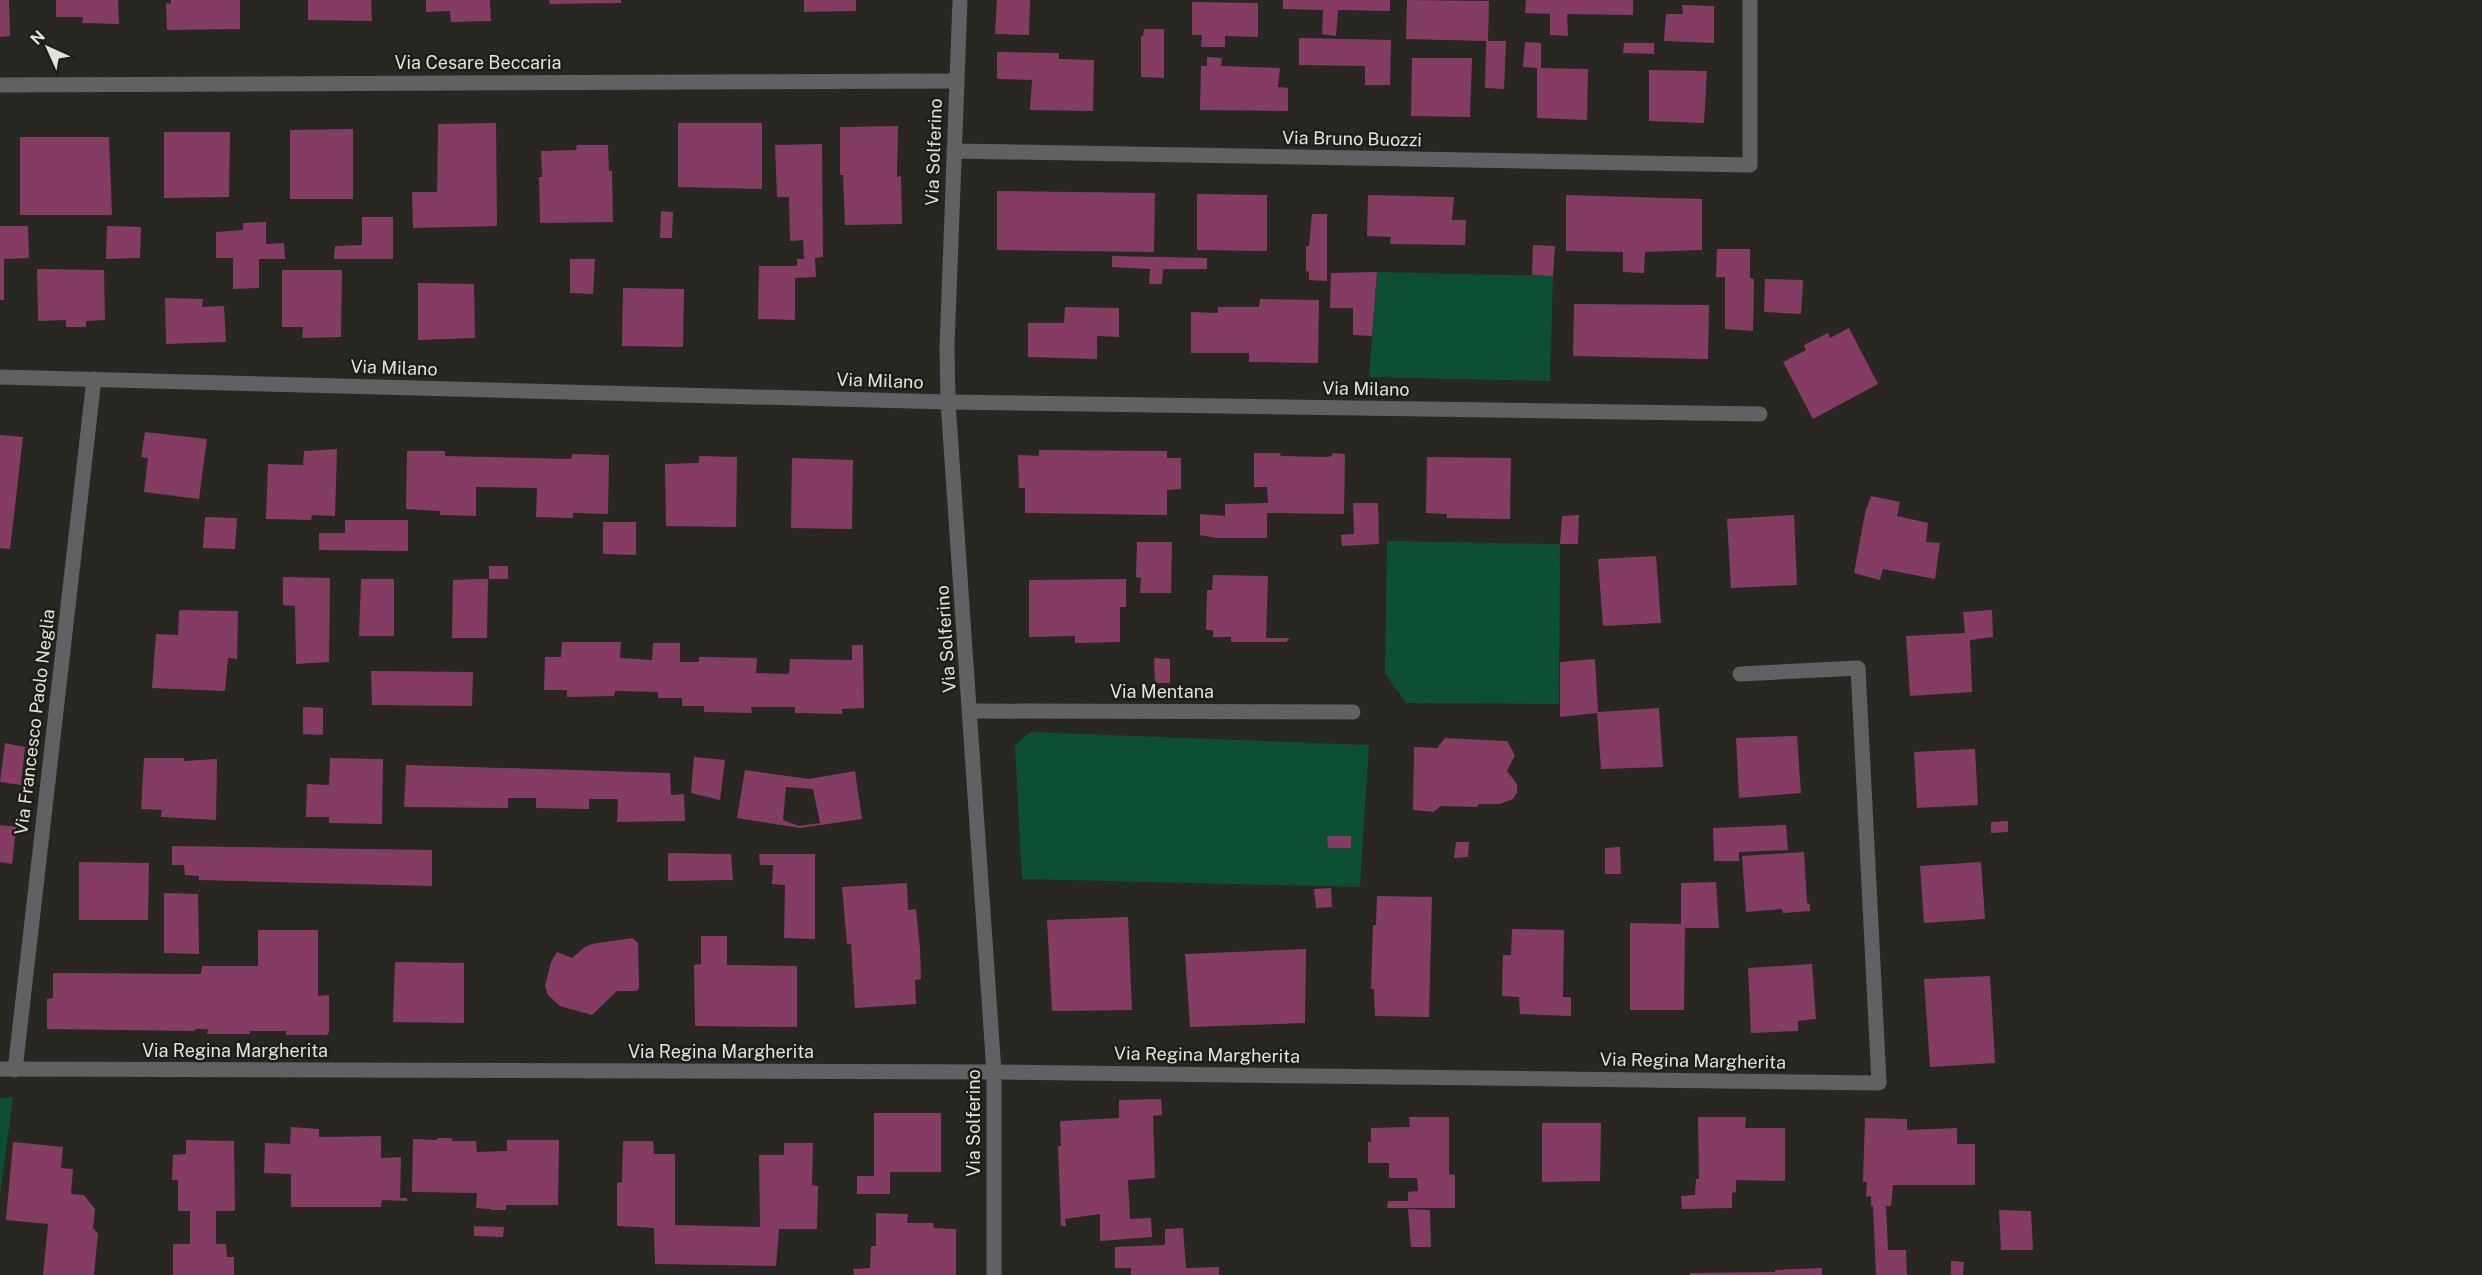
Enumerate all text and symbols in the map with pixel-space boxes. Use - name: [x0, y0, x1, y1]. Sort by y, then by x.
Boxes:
- north arrow: [18, 18, 78, 78]
- text: N: [27, 27, 49, 49]
- street label: Via Cesare Beccaria: [395, 52, 561, 73]
- street label: Via Solferino: [921, 98, 946, 206]
- street label: Via Bruno Buozzi: [1282, 127, 1422, 150]
- street label: Via Milano: [350, 355, 438, 380]
- street label: Via Milano: [836, 368, 924, 393]
- street label: Via Milano: [1322, 377, 1410, 400]
- street label: Via Solferino: [931, 585, 960, 693]
- street label: Via Francesco Paolo Neglia: [10, 608, 59, 836]
- street label: Via Mentana: [1110, 681, 1214, 702]
- street label: Via Regina Margherita: [142, 1040, 328, 1061]
- street label: Via Regina Margherita: [628, 1041, 814, 1062]
- street label: Via Regina Margherita: [1114, 1042, 1300, 1067]
- street label: Via Regina Margherita: [1600, 1048, 1786, 1073]
- street label: Via Solferino: [963, 1069, 984, 1177]

